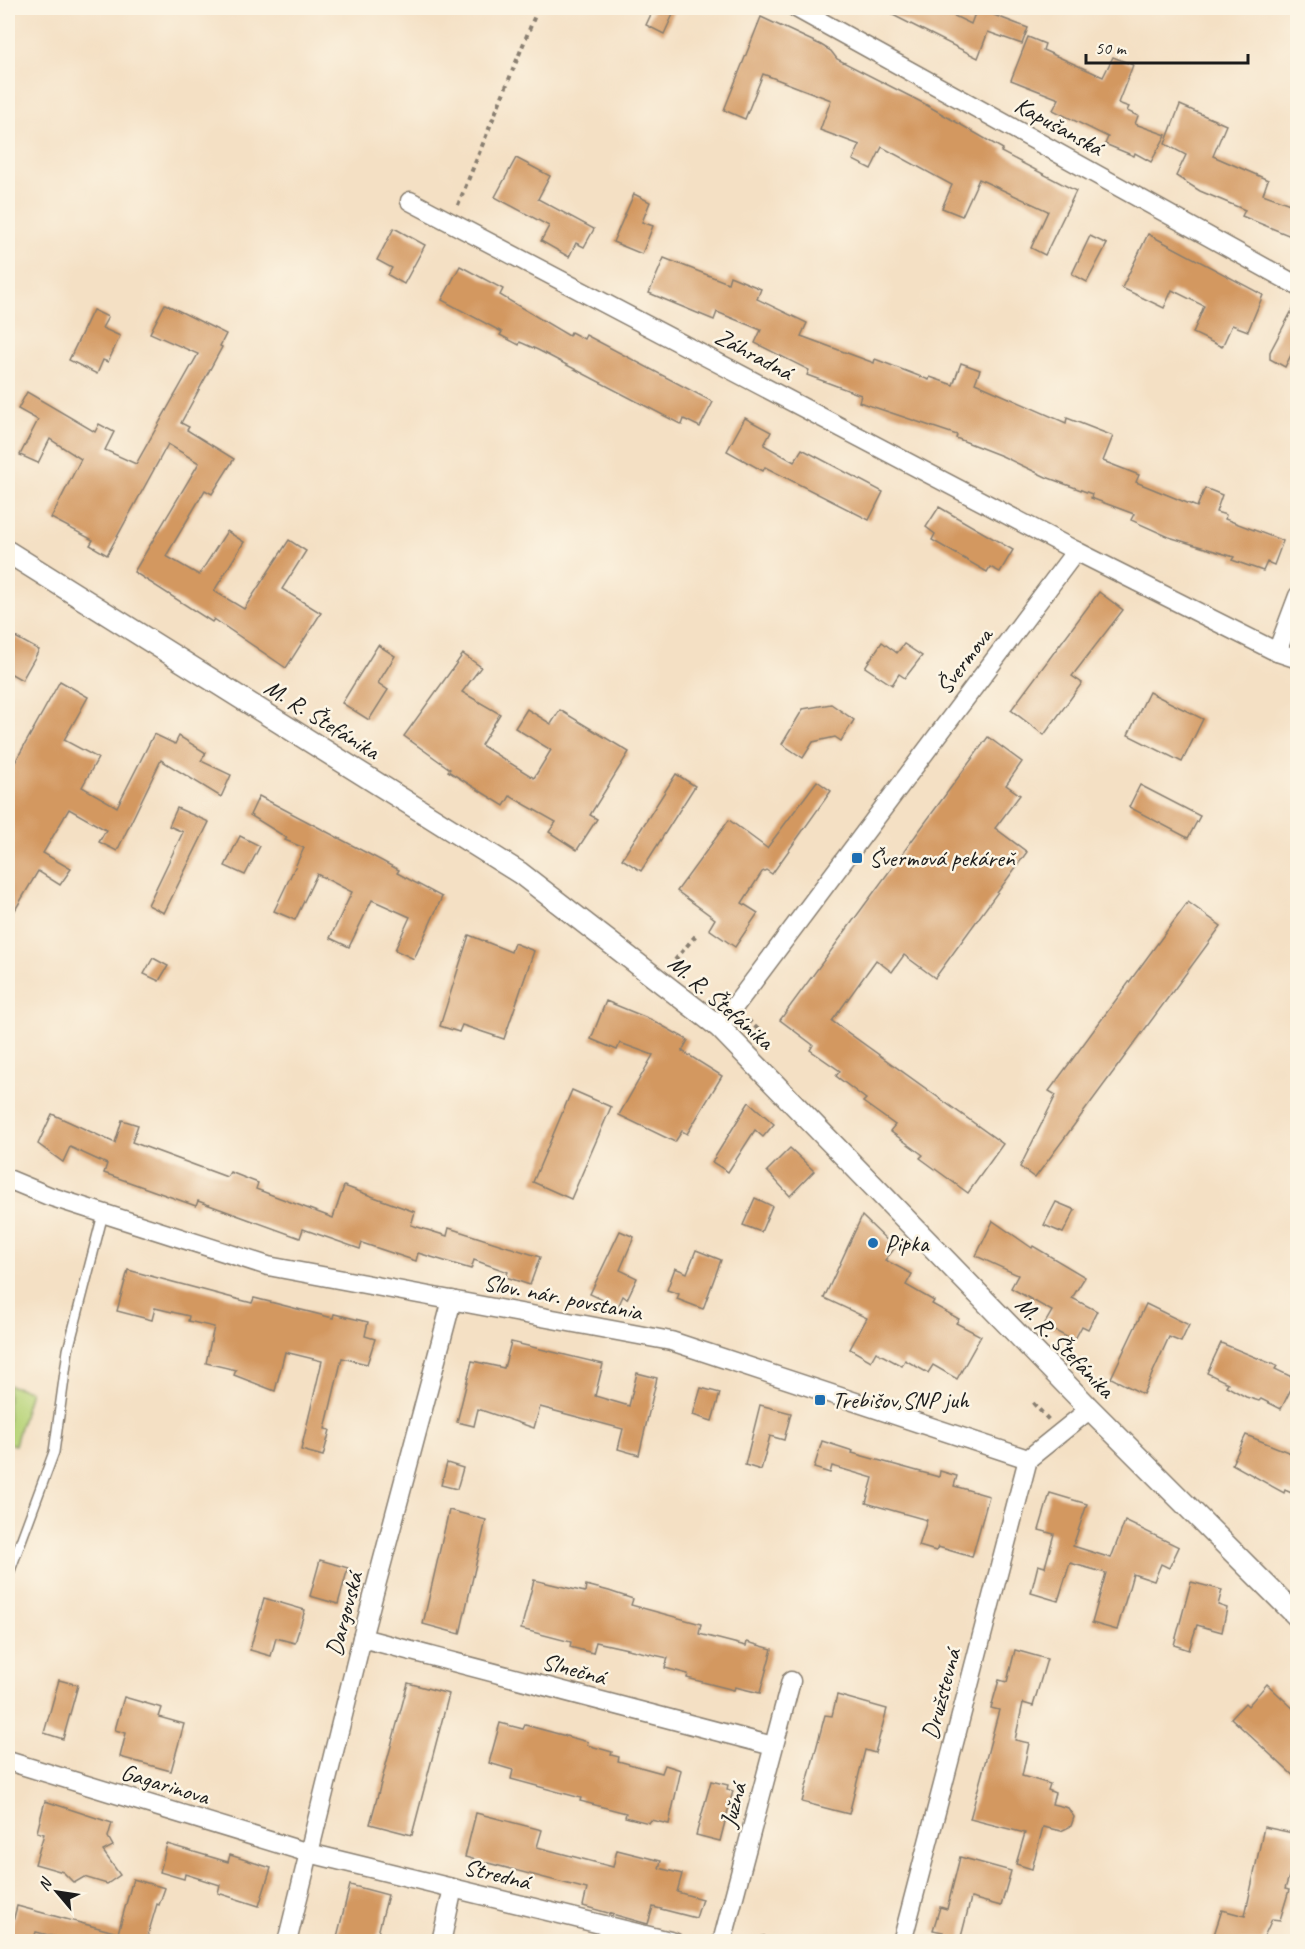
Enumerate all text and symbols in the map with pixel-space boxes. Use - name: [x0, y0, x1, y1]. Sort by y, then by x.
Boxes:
- scale bar: [1086, 27, 1248, 65]
- text: 50 m: [1095, 37, 1128, 59]
- street label: Kapušanská: [1010, 90, 1111, 164]
- street label: Záhradná: [710, 321, 800, 388]
- street label: Švermova: [929, 620, 1000, 700]
- street label: M. R. Štefánika: [259, 672, 386, 767]
- place label: Švermová pekáreň: [869, 843, 1017, 873]
- marker: Švermová pekáreň: [850, 851, 864, 865]
- street label: M. R. Štefánika: [662, 948, 781, 1057]
- place label: Pipka: [885, 1228, 930, 1258]
- marker: Pipka: [866, 1236, 880, 1250]
- street label: Slov. nár. povstania: [481, 1267, 646, 1327]
- street label: M. R. Štefánika: [1009, 1290, 1122, 1405]
- place label: Trebišov,SNP juh: [832, 1385, 970, 1415]
- marker: Trebišov,SNP juh: [813, 1393, 827, 1407]
- street label: Dargovská: [318, 1566, 370, 1659]
- street label: Družstevná: [915, 1643, 968, 1742]
- street label: Slnečná: [539, 1646, 612, 1692]
- street label: Gagarinova: [117, 1756, 214, 1812]
- street label: Južná: [712, 1777, 754, 1831]
- street label: Stredná: [461, 1851, 536, 1897]
- north arrow: [27, 1862, 87, 1922]
- text: N: [34, 1873, 57, 1894]

